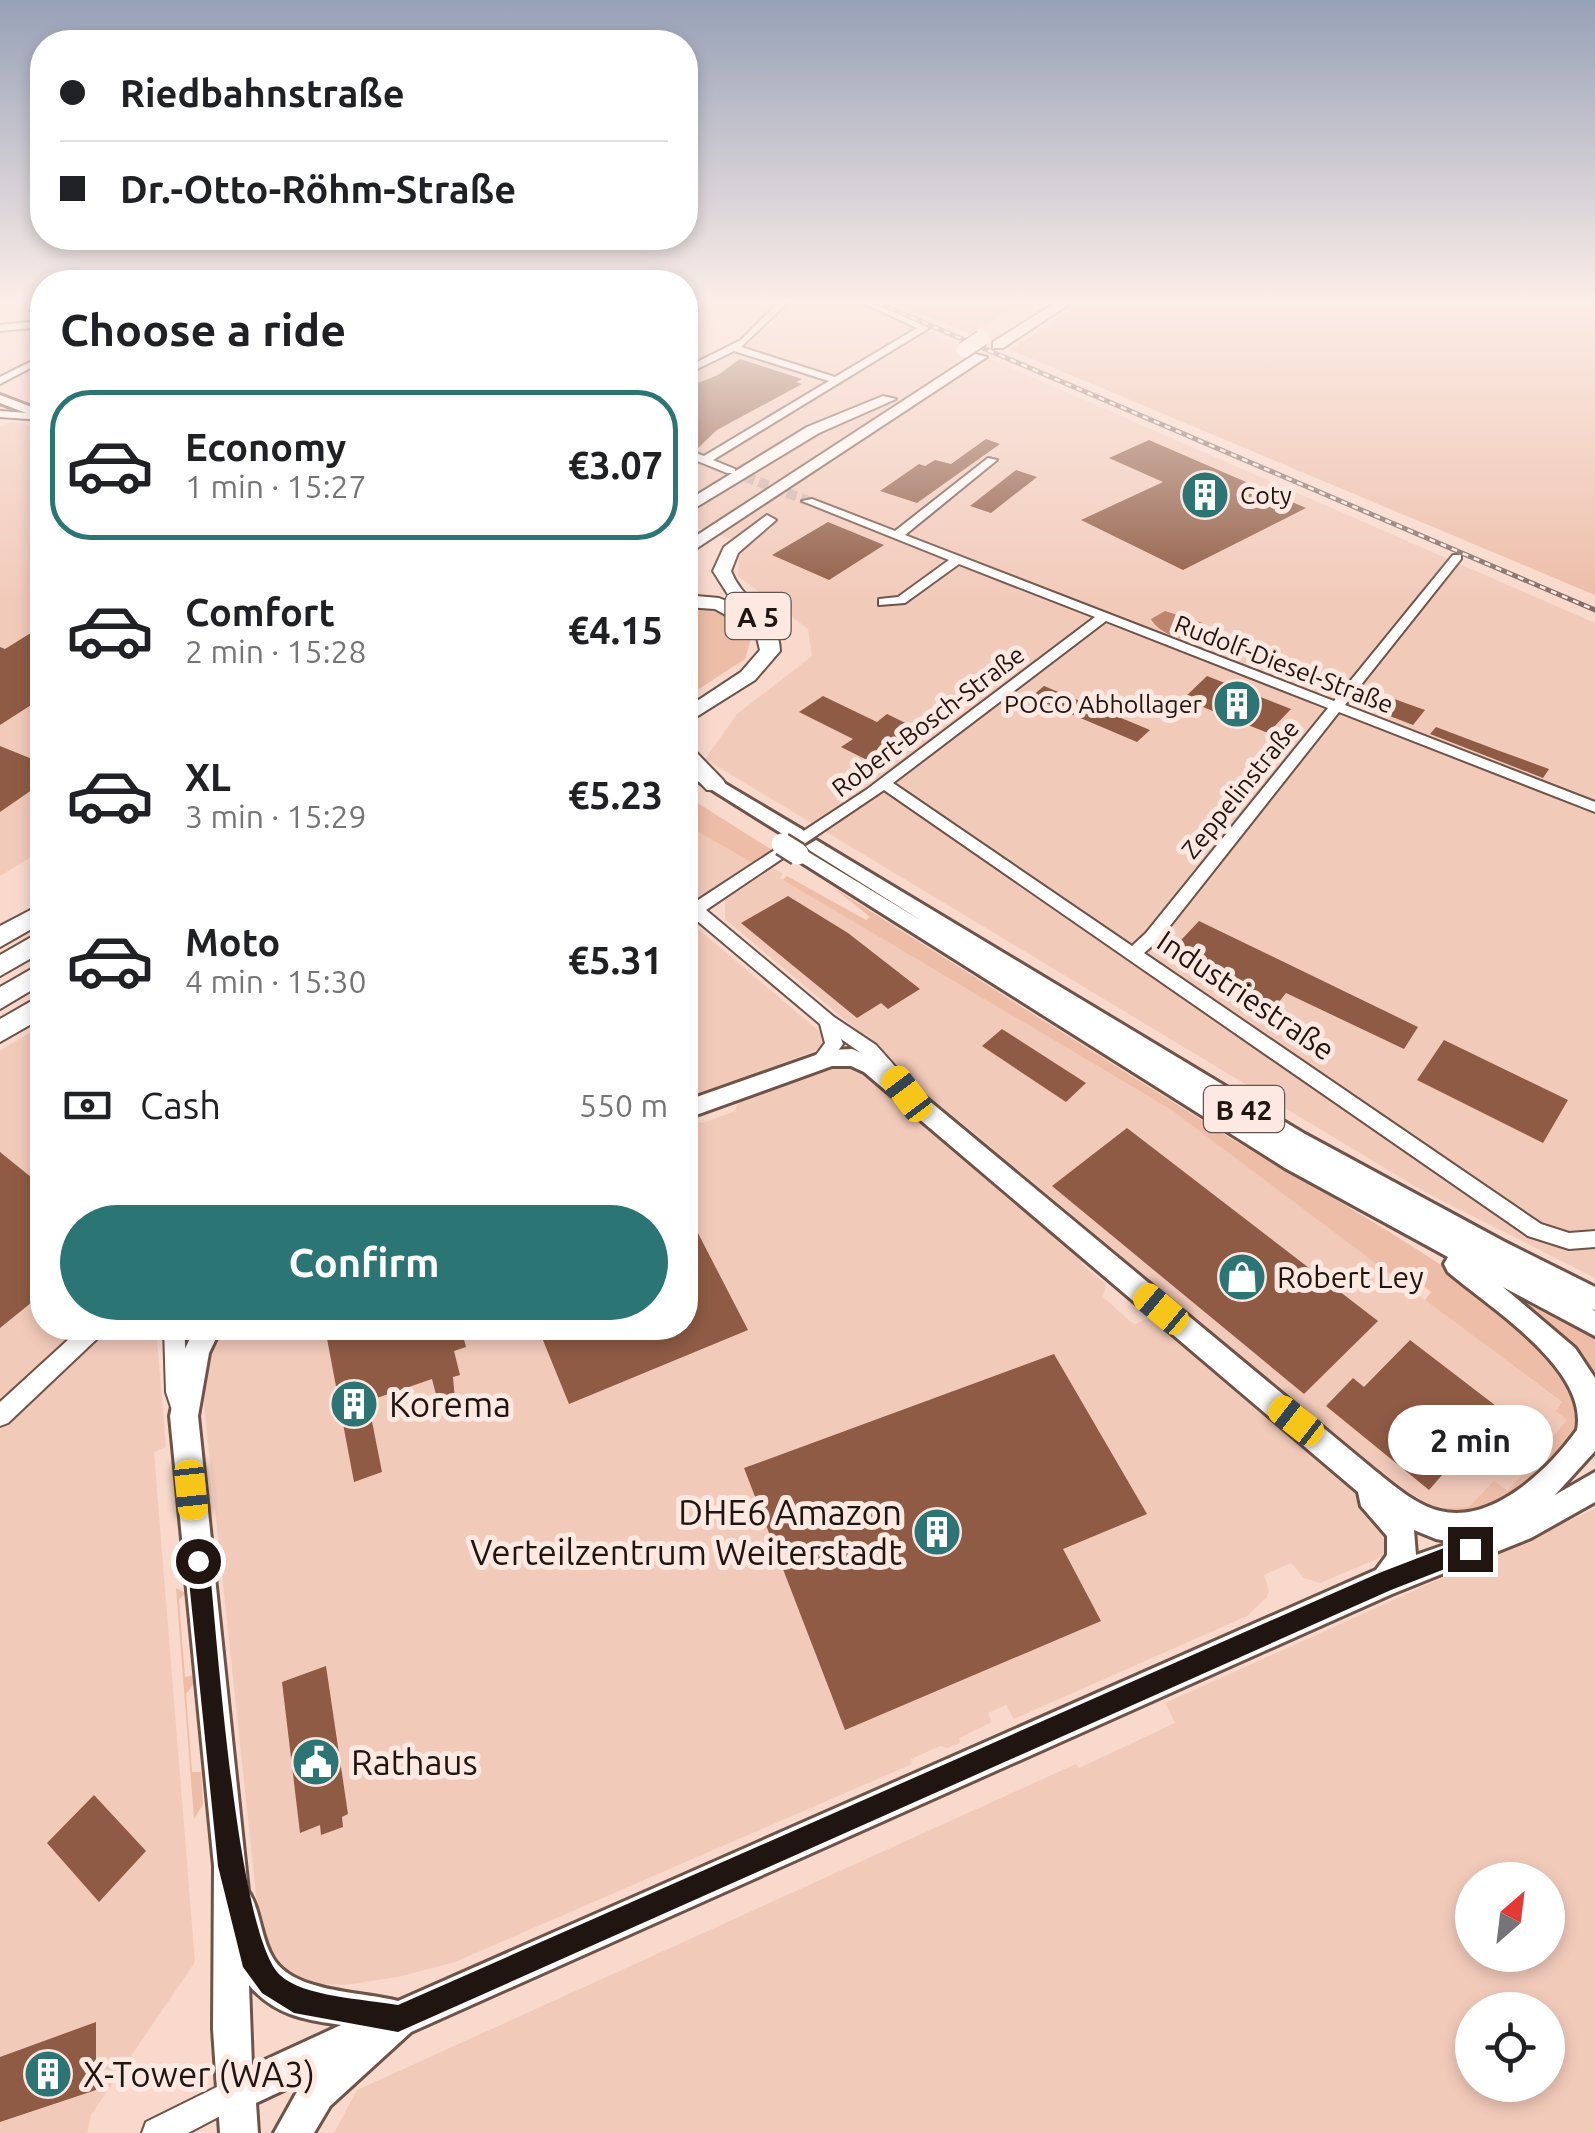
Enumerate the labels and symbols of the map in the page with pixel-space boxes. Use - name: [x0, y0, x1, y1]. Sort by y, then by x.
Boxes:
- building icon: Coty: [1179, 469, 1231, 521]
- place label: Coty: [1240, 481, 1292, 509]
- road number: A 5: [726, 593, 790, 639]
- street label: Rudolf-Diesel-Straße: [1171, 609, 1397, 719]
- street label: Robert-Bosch-Straße: [827, 640, 1029, 802]
- building icon: POCO Abhollager: [1211, 678, 1263, 730]
- place label: POCO Abhollager: [1004, 690, 1203, 718]
- street label: Zeppelinstraße: [1176, 714, 1304, 864]
- street label: Industriestraße: [1151, 923, 1341, 1067]
- car: [877, 1061, 937, 1127]
- road number: B 42: [1204, 1086, 1284, 1132]
- shop icon: Robert Ley: [1216, 1251, 1268, 1303]
- place label: Robert Ley: [1277, 1260, 1424, 1294]
- car: [1128, 1278, 1194, 1340]
- building icon: Korema: [328, 1378, 380, 1430]
- place label: Korema: [389, 1384, 511, 1424]
- car: [1263, 1391, 1329, 1451]
- callout: 2 min: [1388, 1404, 1552, 1474]
- car: [173, 1459, 209, 1521]
- place label: DHE6 Amazon Verteilzentrum Weiterstadt: [470, 1492, 902, 1572]
- building icon: DHE6 Amazon Verteilzentrum Weiterstadt: [911, 1506, 963, 1558]
- route end: [1448, 1527, 1493, 1572]
- route start: [176, 1539, 221, 1584]
- public building icon: Rathaus: [290, 1736, 342, 1788]
- place label: Rathaus: [351, 1742, 478, 1782]
- north arrow: [1455, 1862, 1565, 1972]
- building icon: X-Tower (WA3): [22, 2048, 74, 2100]
- place label: X-Tower (WA3): [83, 2054, 315, 2094]

